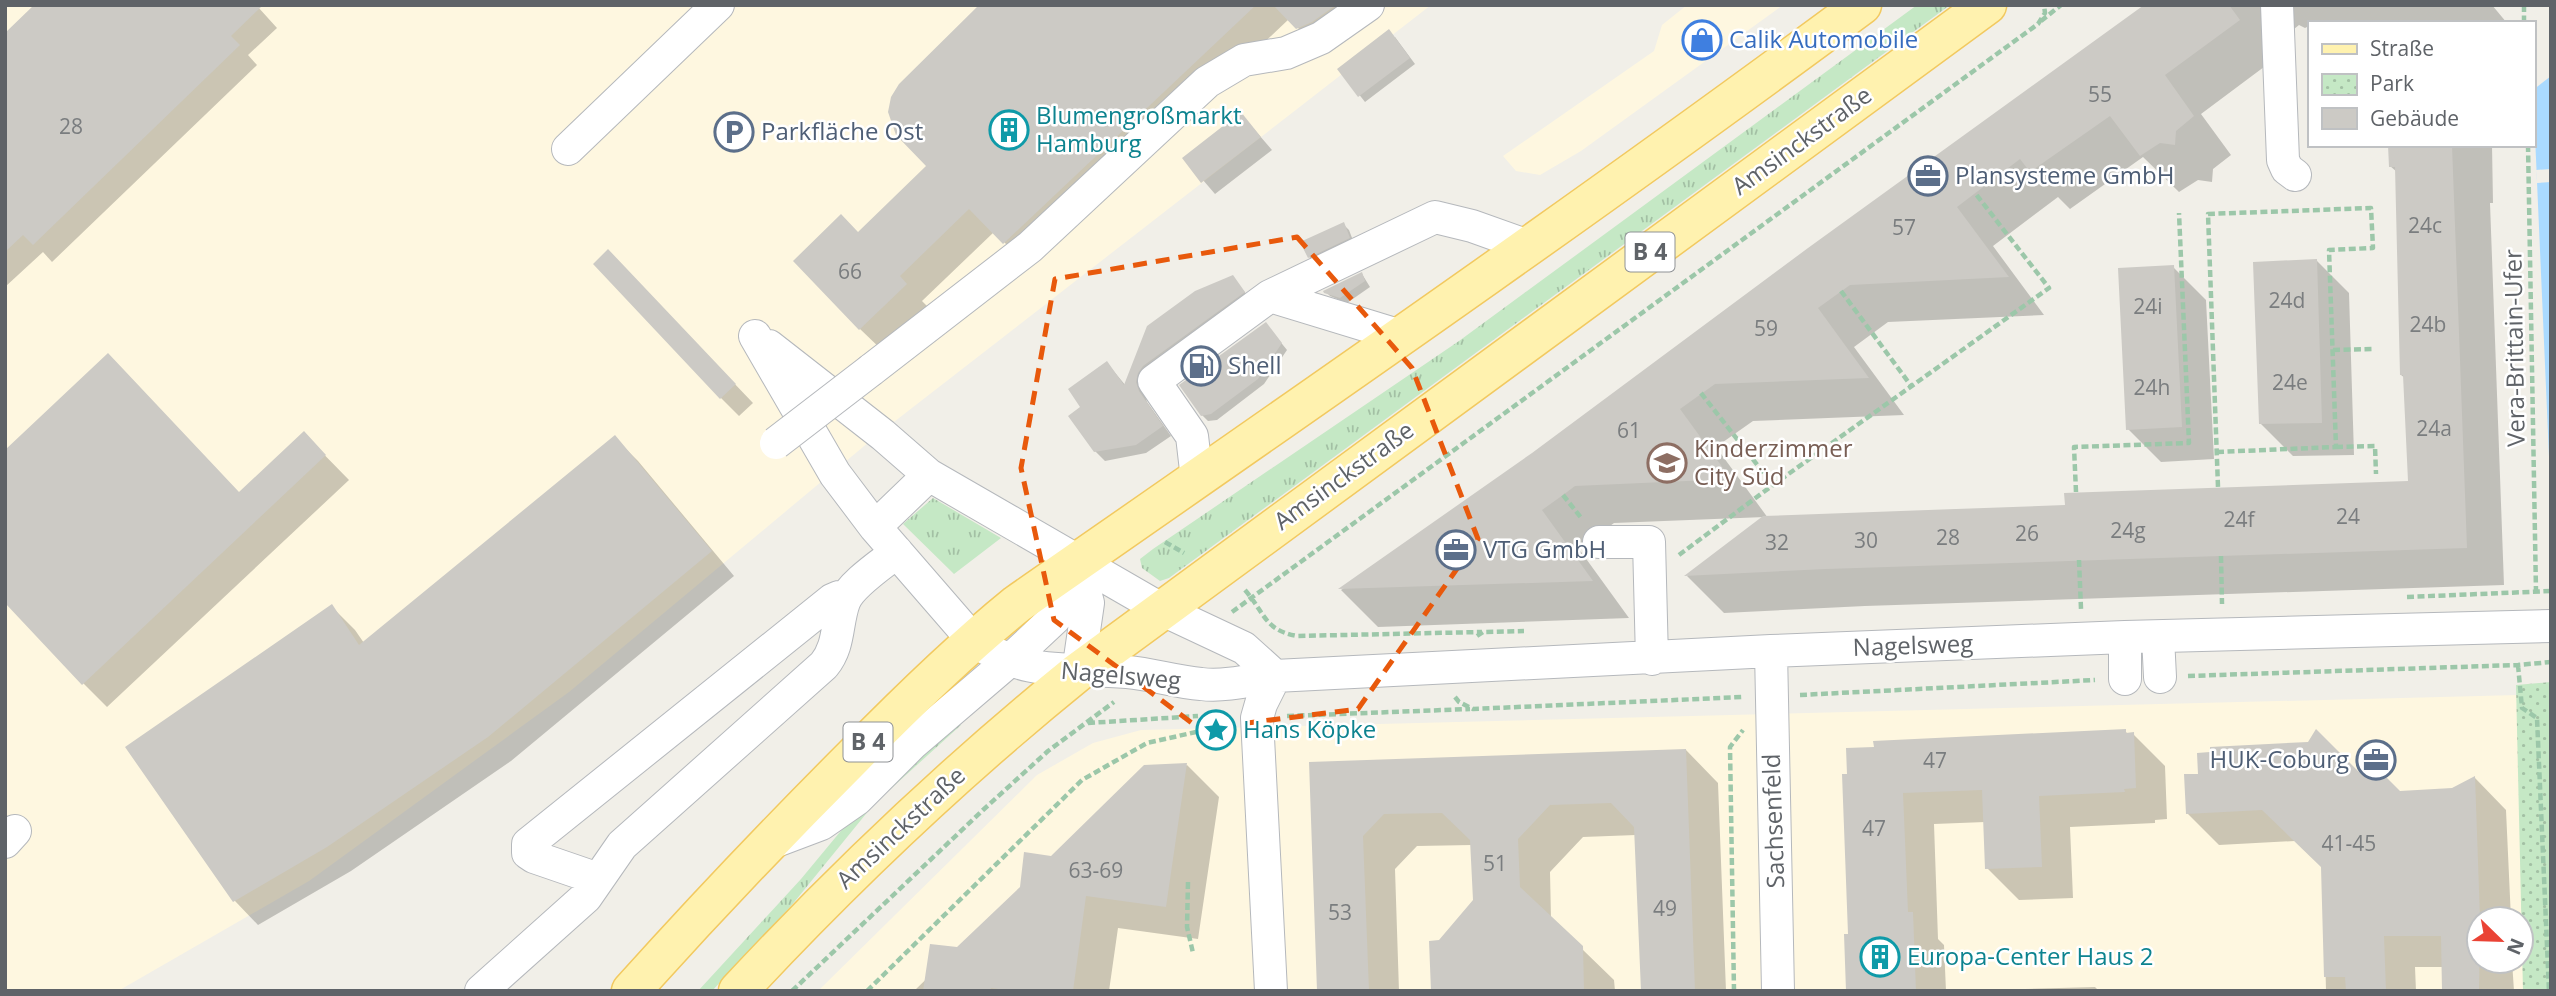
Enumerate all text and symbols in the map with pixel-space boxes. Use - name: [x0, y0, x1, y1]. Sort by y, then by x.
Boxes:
- shop icon: Calik Automobile: [1681, 19, 1723, 61]
- legend: [2308, 21, 2535, 147]
- place label: Calik Automobile: [1729, 22, 1918, 55]
- text: Straße: [2370, 34, 2434, 62]
- text: Park: [2370, 69, 2414, 97]
- street label: Amsinckstraße: [1725, 78, 1878, 202]
- house number: 55: [2088, 80, 2112, 108]
- place label: Blumengroßmarkt Hamburg: [1036, 98, 1241, 159]
- text: Gebäude: [2370, 104, 2459, 132]
- building icon: Blumengroßmarkt Hamburg: [988, 109, 1030, 151]
- parking icon: Parkfläche Ost: [713, 111, 755, 153]
- house number: 28: [59, 112, 83, 140]
- place label: Parkfläche Ost: [761, 114, 923, 147]
- office icon: Plansysteme GmbH: [1907, 155, 1949, 197]
- place label: Plansysteme GmbH: [1955, 158, 2174, 191]
- house number: 24c: [2408, 211, 2442, 239]
- house number: 57: [1892, 213, 1916, 241]
- road number: B 4: [1626, 232, 1674, 272]
- street label: Vera-Brittain-Ufer: [2495, 249, 2532, 447]
- house number: 66: [838, 257, 862, 285]
- house number: 24d: [2269, 286, 2305, 314]
- house number: 24i: [2133, 292, 2163, 320]
- house number: 24b: [2410, 310, 2446, 338]
- house number: 59: [1754, 314, 1778, 342]
- fuel station icon: Shell: [1180, 345, 1222, 387]
- place label: Shell: [1228, 348, 1281, 381]
- house number: 24e: [2272, 368, 2308, 396]
- house number: 24h: [2134, 373, 2170, 401]
- street label: Amsinckstraße: [1267, 413, 1420, 537]
- house number: 24a: [2416, 414, 2452, 442]
- house number: 61: [1617, 416, 1641, 444]
- place label: Kinderzimmer City Süd: [1694, 431, 1853, 492]
- school or university icon: Kinderzimmer City Süd: [1646, 442, 1688, 484]
- house number: 24: [2336, 502, 2360, 530]
- house number: 24f: [2223, 505, 2256, 533]
- house number: 24g: [2110, 516, 2146, 544]
- house number: 26: [2015, 519, 2039, 547]
- house number: 28: [1936, 523, 1960, 551]
- house number: 30: [1854, 526, 1878, 554]
- house number: 32: [1765, 528, 1789, 556]
- office icon: VTG GmbH: [1435, 529, 1477, 571]
- place label: VTG GmbH: [1483, 532, 1606, 565]
- street label: Nagelsweg: [1852, 626, 1974, 663]
- street label: Nagelsweg: [1060, 653, 1183, 696]
- place icon: Hans Köpke: [1195, 709, 1237, 751]
- place label: Hans Köpke: [1243, 712, 1376, 745]
- road number: B 4: [844, 722, 892, 762]
- office icon: HUK-Coburg: [2355, 739, 2397, 781]
- place label: HUK-Coburg: [2210, 742, 2349, 775]
- house number: 47: [1923, 746, 1947, 774]
- street label: Sachsenfeld: [1754, 753, 1791, 889]
- street label: Amsinckstraße: [828, 758, 972, 895]
- house number: 47: [1862, 814, 1886, 842]
- house number: 41-45: [2322, 829, 2376, 857]
- house number: 51: [1483, 849, 1507, 877]
- house number: 63-69: [1069, 856, 1123, 884]
- house number: 49: [1653, 894, 1677, 922]
- house number: 53: [1328, 898, 1352, 926]
- north arrow: [2465, 905, 2535, 975]
- text: N: [2501, 934, 2531, 959]
- building icon: Europa-Center Haus 2: [1859, 936, 1901, 978]
- place label: Europa-Center Haus 2: [1907, 939, 2154, 972]

